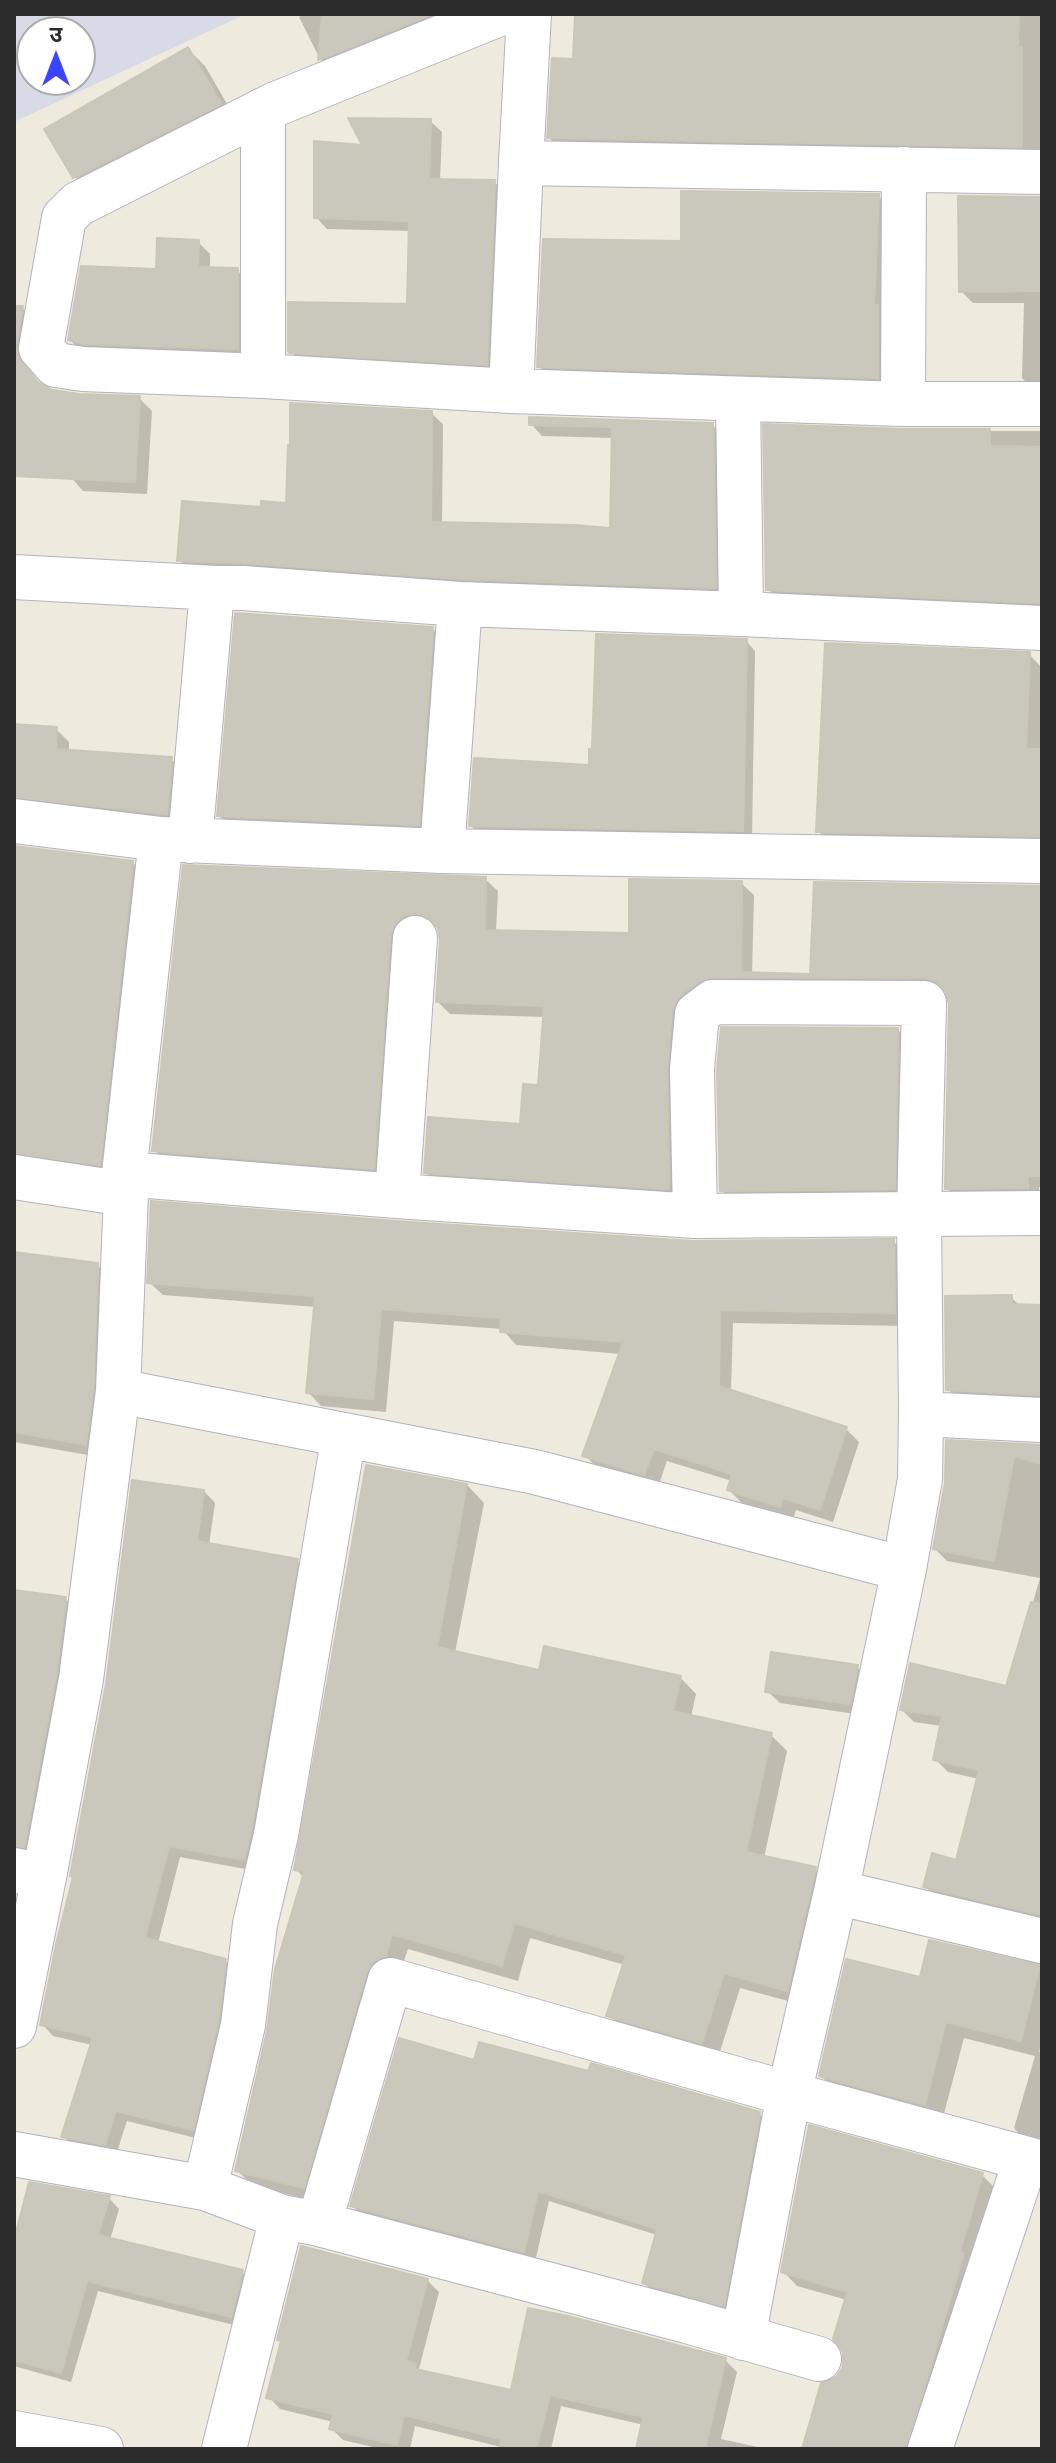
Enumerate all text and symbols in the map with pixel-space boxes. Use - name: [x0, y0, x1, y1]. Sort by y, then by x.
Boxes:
- north arrow: [16, 16, 96, 96]
- text: उ: [50, 20, 62, 47]

